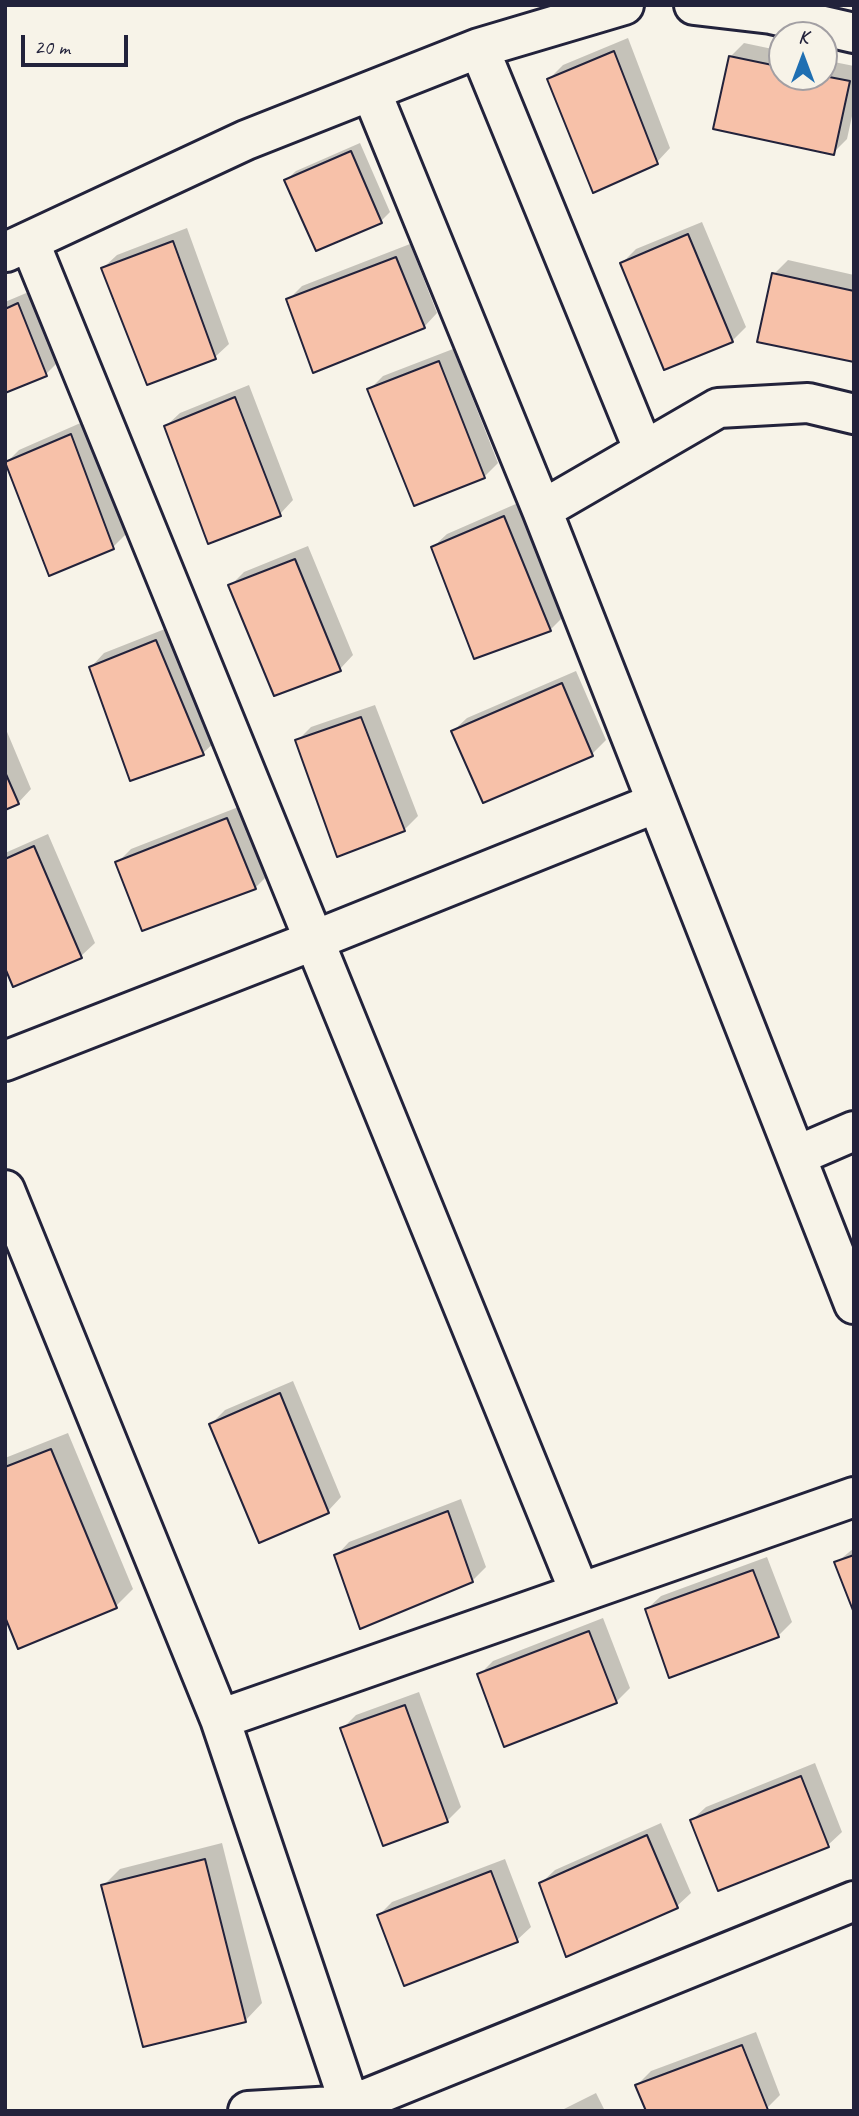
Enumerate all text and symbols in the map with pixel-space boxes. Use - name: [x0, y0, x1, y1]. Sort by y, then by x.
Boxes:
- scale bar: [24, 21, 131, 65]
- north arrow: [768, 21, 838, 91]
- text: K: [798, 25, 808, 49]
- text: 20 m: [34, 34, 70, 60]

